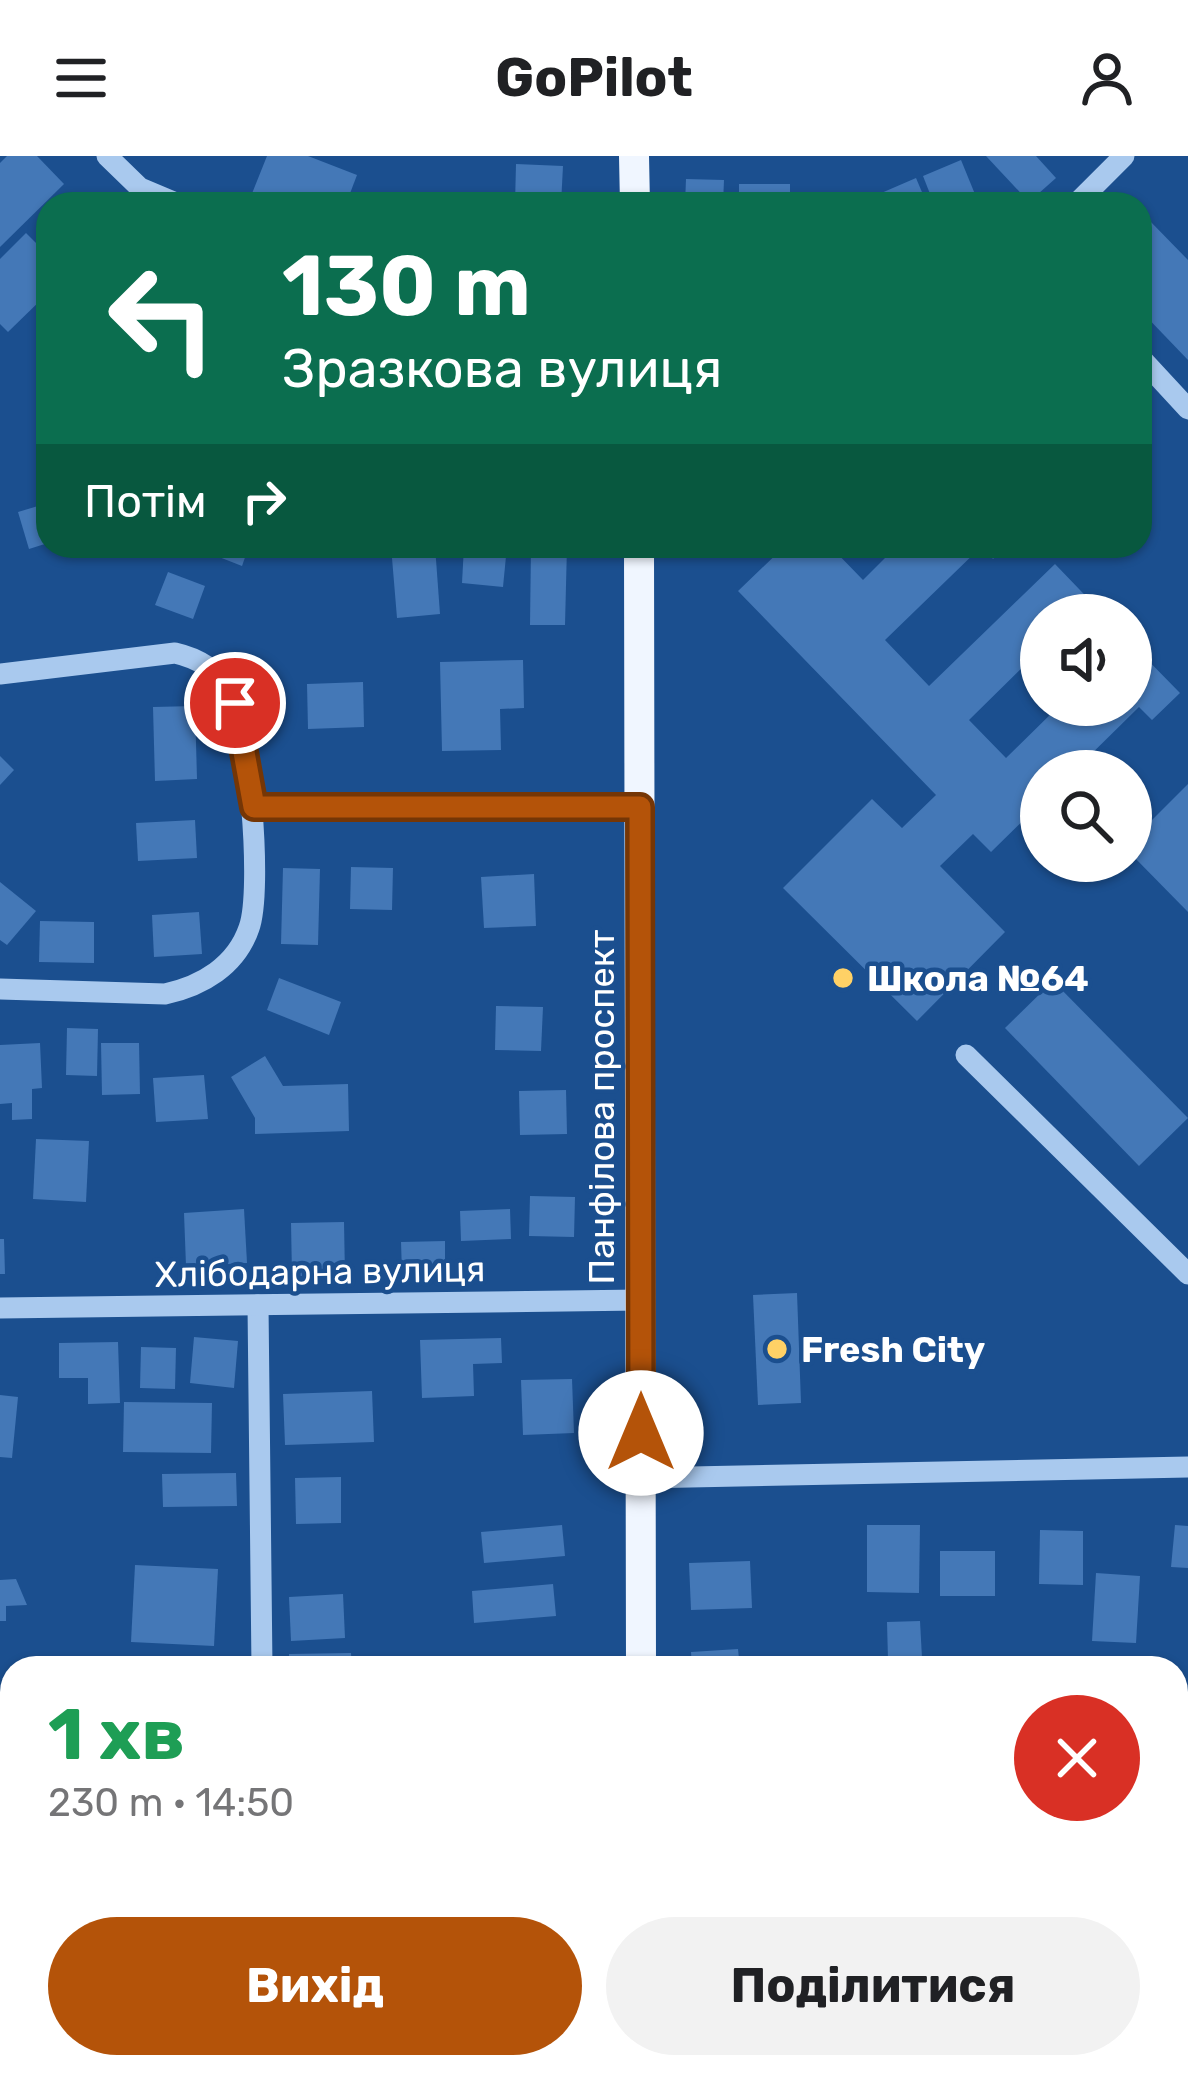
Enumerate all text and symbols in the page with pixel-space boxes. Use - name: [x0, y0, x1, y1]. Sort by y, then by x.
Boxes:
- icon: menu: [48, 45, 114, 111]
- icon: person: [1074, 45, 1140, 111]
- text: GoPilot: [495, 46, 693, 110]
- text: 130 m: [282, 236, 531, 336]
- icon: left: [84, 240, 240, 396]
- text: Зразкова вулиця: [282, 337, 722, 401]
- icon: right: [231, 468, 297, 534]
- text: Потім: [84, 475, 207, 528]
- map controls: [1020, 594, 1152, 882]
- button: sound: [1020, 594, 1152, 726]
- pin: [184, 652, 286, 754]
- icon: arrive: [202, 670, 268, 736]
- button: search: [1020, 750, 1152, 882]
- street label: Панфілова проспект: [580, 930, 623, 1284]
- place label: Школа №64: [867, 957, 1089, 1000]
- marker: Школа №64: [830, 965, 856, 991]
- street label: Хлібодарна вулиця: [154, 1247, 486, 1296]
- place label: Fresh City: [801, 1328, 985, 1371]
- marker: Fresh City: [764, 1336, 790, 1362]
- position arrow: [578, 1370, 704, 1496]
- text: 1 хв: [48, 1692, 185, 1777]
- button: close: [1014, 1695, 1140, 1821]
- text: 230 m · 14:50: [48, 1780, 294, 1826]
- button: Вихід: [48, 1917, 582, 2055]
- button: Поділитися: [606, 1917, 1140, 2055]

